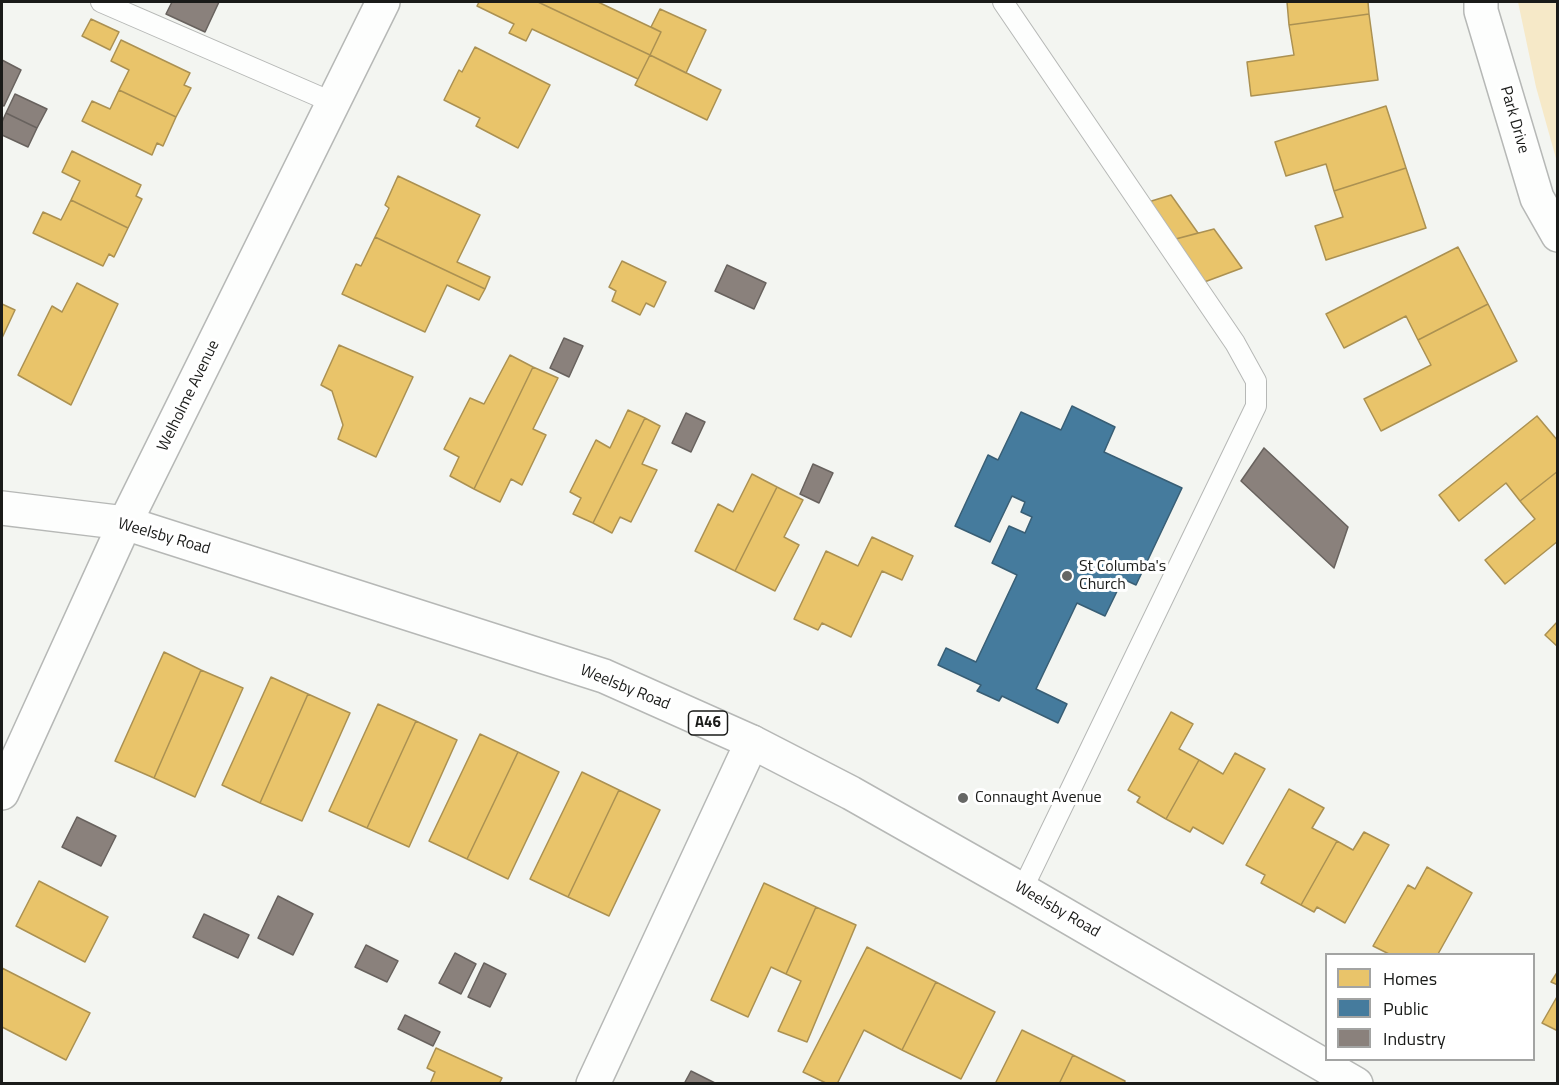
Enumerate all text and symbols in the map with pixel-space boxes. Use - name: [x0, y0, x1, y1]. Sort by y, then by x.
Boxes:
- street label: Park Drive: [1495, 84, 1533, 156]
- street label: Welholme Avenue: [154, 337, 224, 455]
- street label: Weelsby Road: [116, 515, 212, 559]
- place label: St Columba's Church: [1079, 557, 1166, 595]
- marker: St Columba's Church: [1060, 569, 1074, 583]
- street label: Weelsby Road: [577, 661, 673, 715]
- road number: A46: [688, 711, 728, 735]
- place label: Connaught Avenue: [975, 788, 1102, 808]
- marker: Connaught Avenue: [956, 791, 970, 805]
- street label: Weelsby Road: [1011, 878, 1103, 942]
- legend: [1325, 953, 1535, 1061]
- text: Homes: [1383, 965, 1437, 992]
- text: Public: [1383, 995, 1429, 1022]
- text: Industry: [1383, 1025, 1446, 1052]

